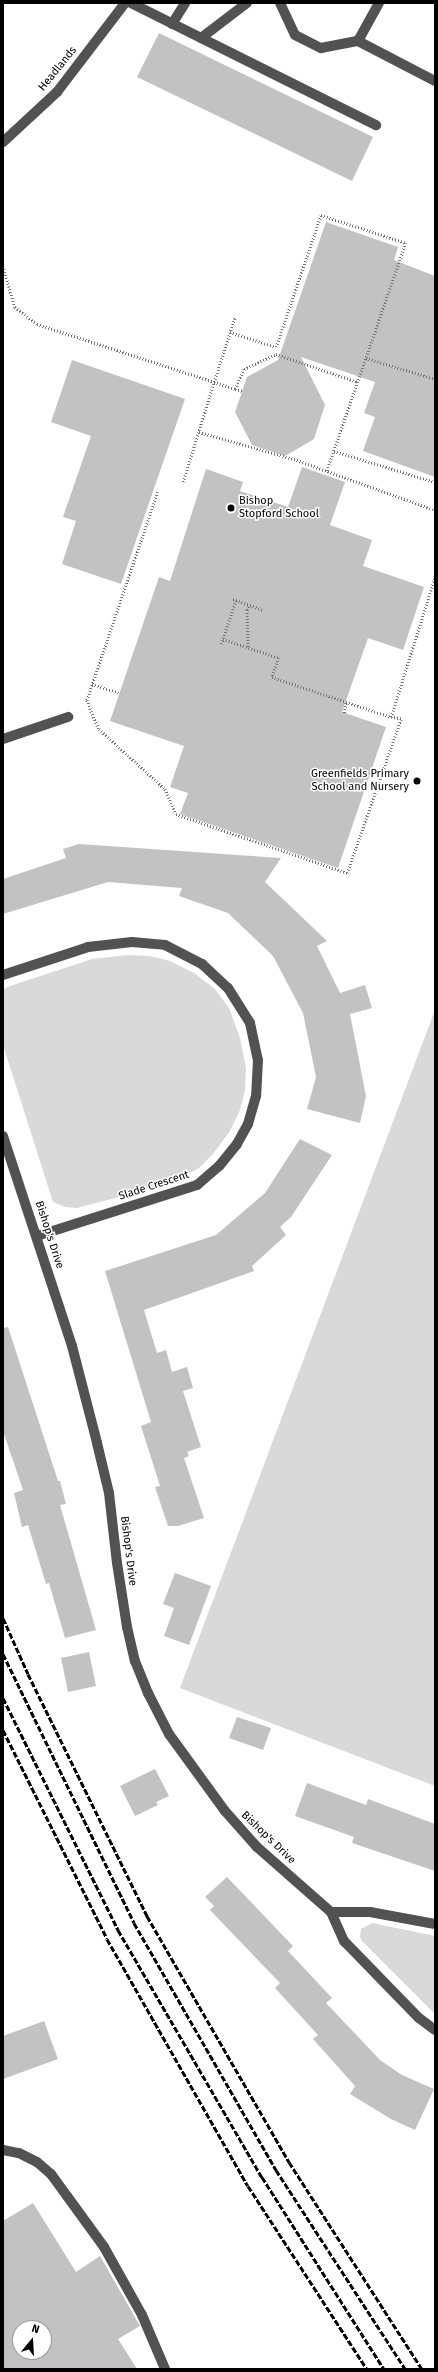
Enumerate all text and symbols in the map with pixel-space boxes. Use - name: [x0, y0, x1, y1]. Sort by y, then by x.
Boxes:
- street label: Headlands: [36, 44, 80, 94]
- place label: Bishop Stopford School: [239, 495, 319, 521]
- marker: Bishop Stopford School: [226, 503, 236, 513]
- place label: Greenfields Primary School and Nursery: [311, 768, 409, 794]
- marker: Greenfields Primary School and Nursery: [412, 776, 422, 786]
- street label: Slade Crescent: [117, 1168, 191, 1204]
- street label: Bishop's Drive: [32, 1199, 66, 1271]
- street label: Bishop's Drive: [117, 1515, 139, 1587]
- street label: Bishop's Drive: [238, 1809, 298, 1867]
- north arrow: [12, 2320, 52, 2360]
- text: N: [30, 2322, 41, 2336]

